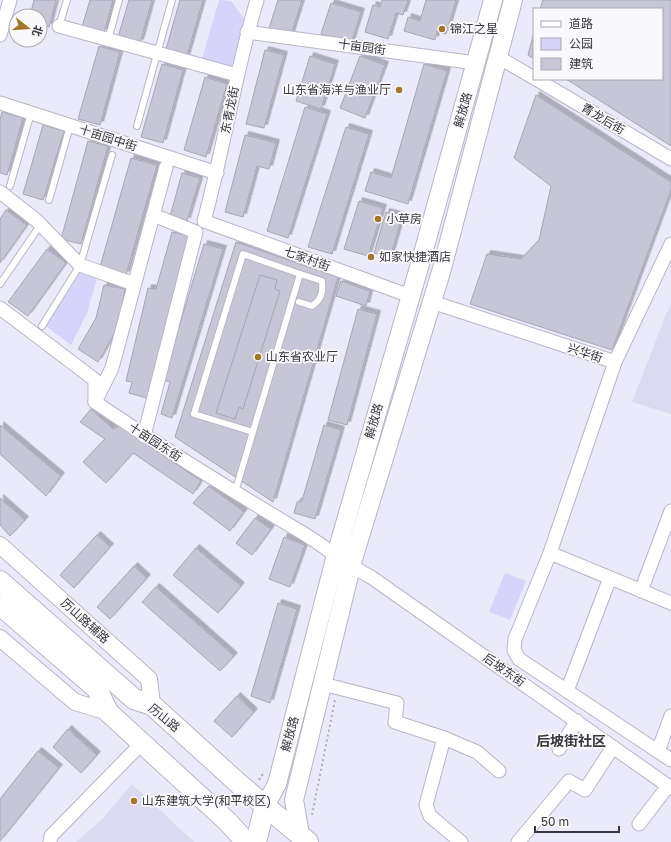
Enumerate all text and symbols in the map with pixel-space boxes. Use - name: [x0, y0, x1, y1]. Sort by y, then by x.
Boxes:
- north arrow: [8, 8, 48, 48]
- legend: [533, 8, 663, 80]
- text: 道路: [569, 16, 593, 31]
- place label: 锦江之星: [450, 21, 498, 36]
- text: 北: [30, 24, 46, 38]
- marker: 锦江之星: [437, 24, 447, 34]
- street label: 十亩园街: [337, 36, 387, 57]
- text: 公园: [569, 36, 593, 51]
- text: 建筑: [569, 56, 593, 71]
- place label: 山东省海洋与渔业厅: [283, 82, 391, 97]
- street label: 东青龙街: [218, 85, 241, 135]
- marker: 山东省海洋与渔业厅: [394, 85, 404, 95]
- street label: 解放路: [450, 90, 475, 129]
- street label: 青龙后街: [579, 100, 628, 137]
- street label: 十亩园中街: [77, 121, 139, 154]
- place label: 小草房: [386, 211, 422, 226]
- marker: 小草房: [373, 214, 383, 224]
- street label: 七家村街: [282, 243, 332, 274]
- place label: 如家快捷酒店: [379, 249, 451, 264]
- marker: 如家快捷酒店: [366, 252, 376, 262]
- street label: 兴华街: [566, 340, 605, 365]
- place label: 山东省农业厅: [266, 349, 338, 364]
- marker: 山东省农业厅: [253, 352, 263, 362]
- street label: 解放路: [361, 401, 386, 440]
- street label: 十亩园东街: [126, 419, 185, 464]
- street label: 历山路辅路: [58, 595, 113, 646]
- street label: 后坡东街: [480, 650, 528, 690]
- street label: 历山路: [146, 700, 183, 735]
- street label: 解放路: [278, 715, 301, 753]
- district label: 后坡街社区: [536, 732, 606, 749]
- place label: 山东建筑大学(和平校区): [142, 793, 271, 808]
- marker: 山东建筑大学(和平校区): [129, 796, 139, 806]
- scale bar: [535, 808, 619, 834]
- text: 50 m: [541, 814, 569, 829]

